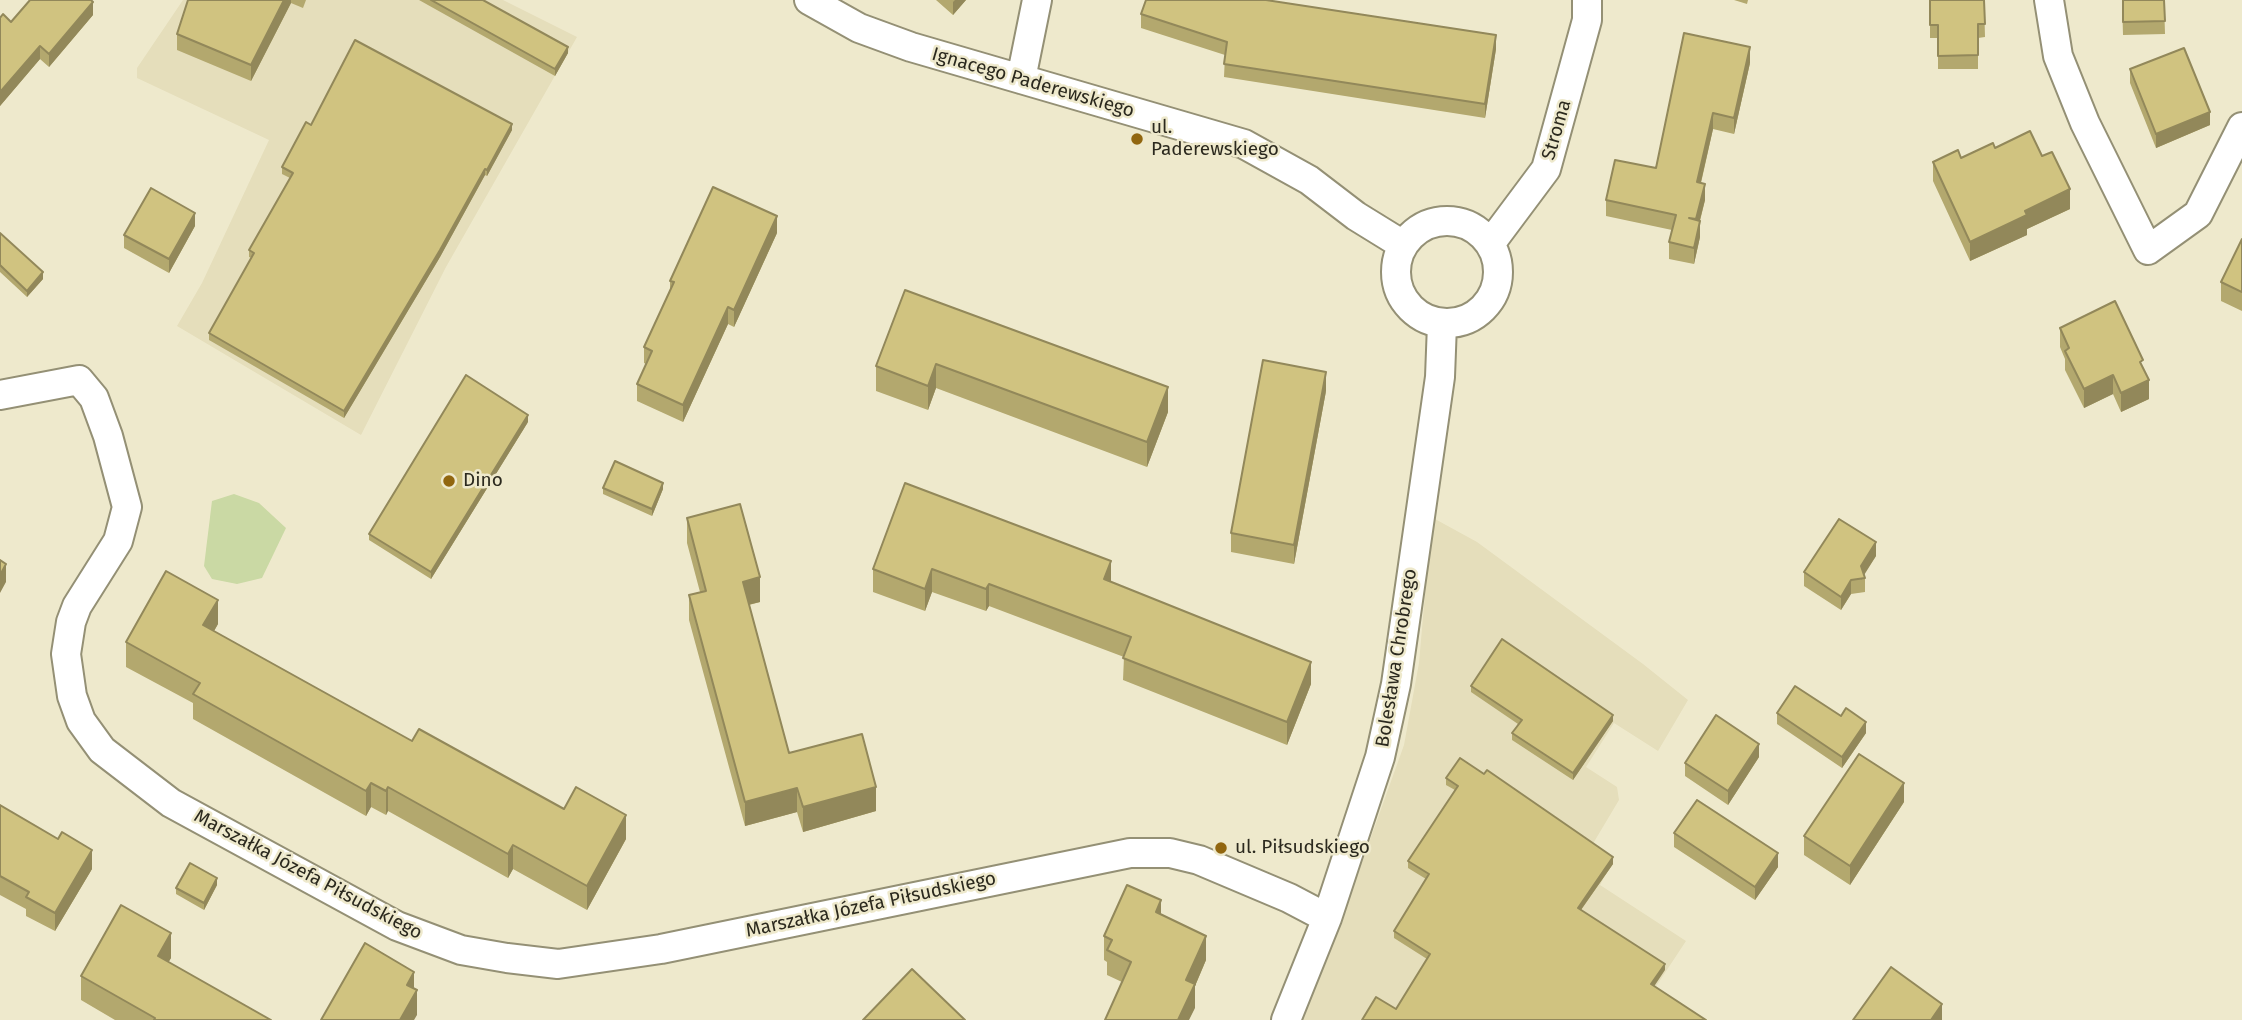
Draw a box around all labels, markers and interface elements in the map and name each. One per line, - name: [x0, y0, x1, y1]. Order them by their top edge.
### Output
- street label: Ignacego Paderewskiego: [929, 43, 1137, 123]
- street label: Stroma: [1538, 97, 1576, 163]
- place label: ul. Paderewskiego: [1151, 117, 1279, 161]
- marker: ul. Paderewskiego: [1129, 131, 1145, 147]
- place label: Dino: [463, 470, 503, 492]
- marker: Dino: [441, 473, 457, 489]
- street label: Bolesława Chrobrego: [1372, 567, 1422, 749]
- street label: Marszałka Józefa Piłsudskiego: [190, 805, 426, 945]
- place label: ul. Piłsudskiego: [1235, 837, 1370, 859]
- marker: ul. Piłsudskiego: [1213, 840, 1229, 856]
- street label: Marszałka Józefa Piłsudskiego: [744, 867, 998, 943]

